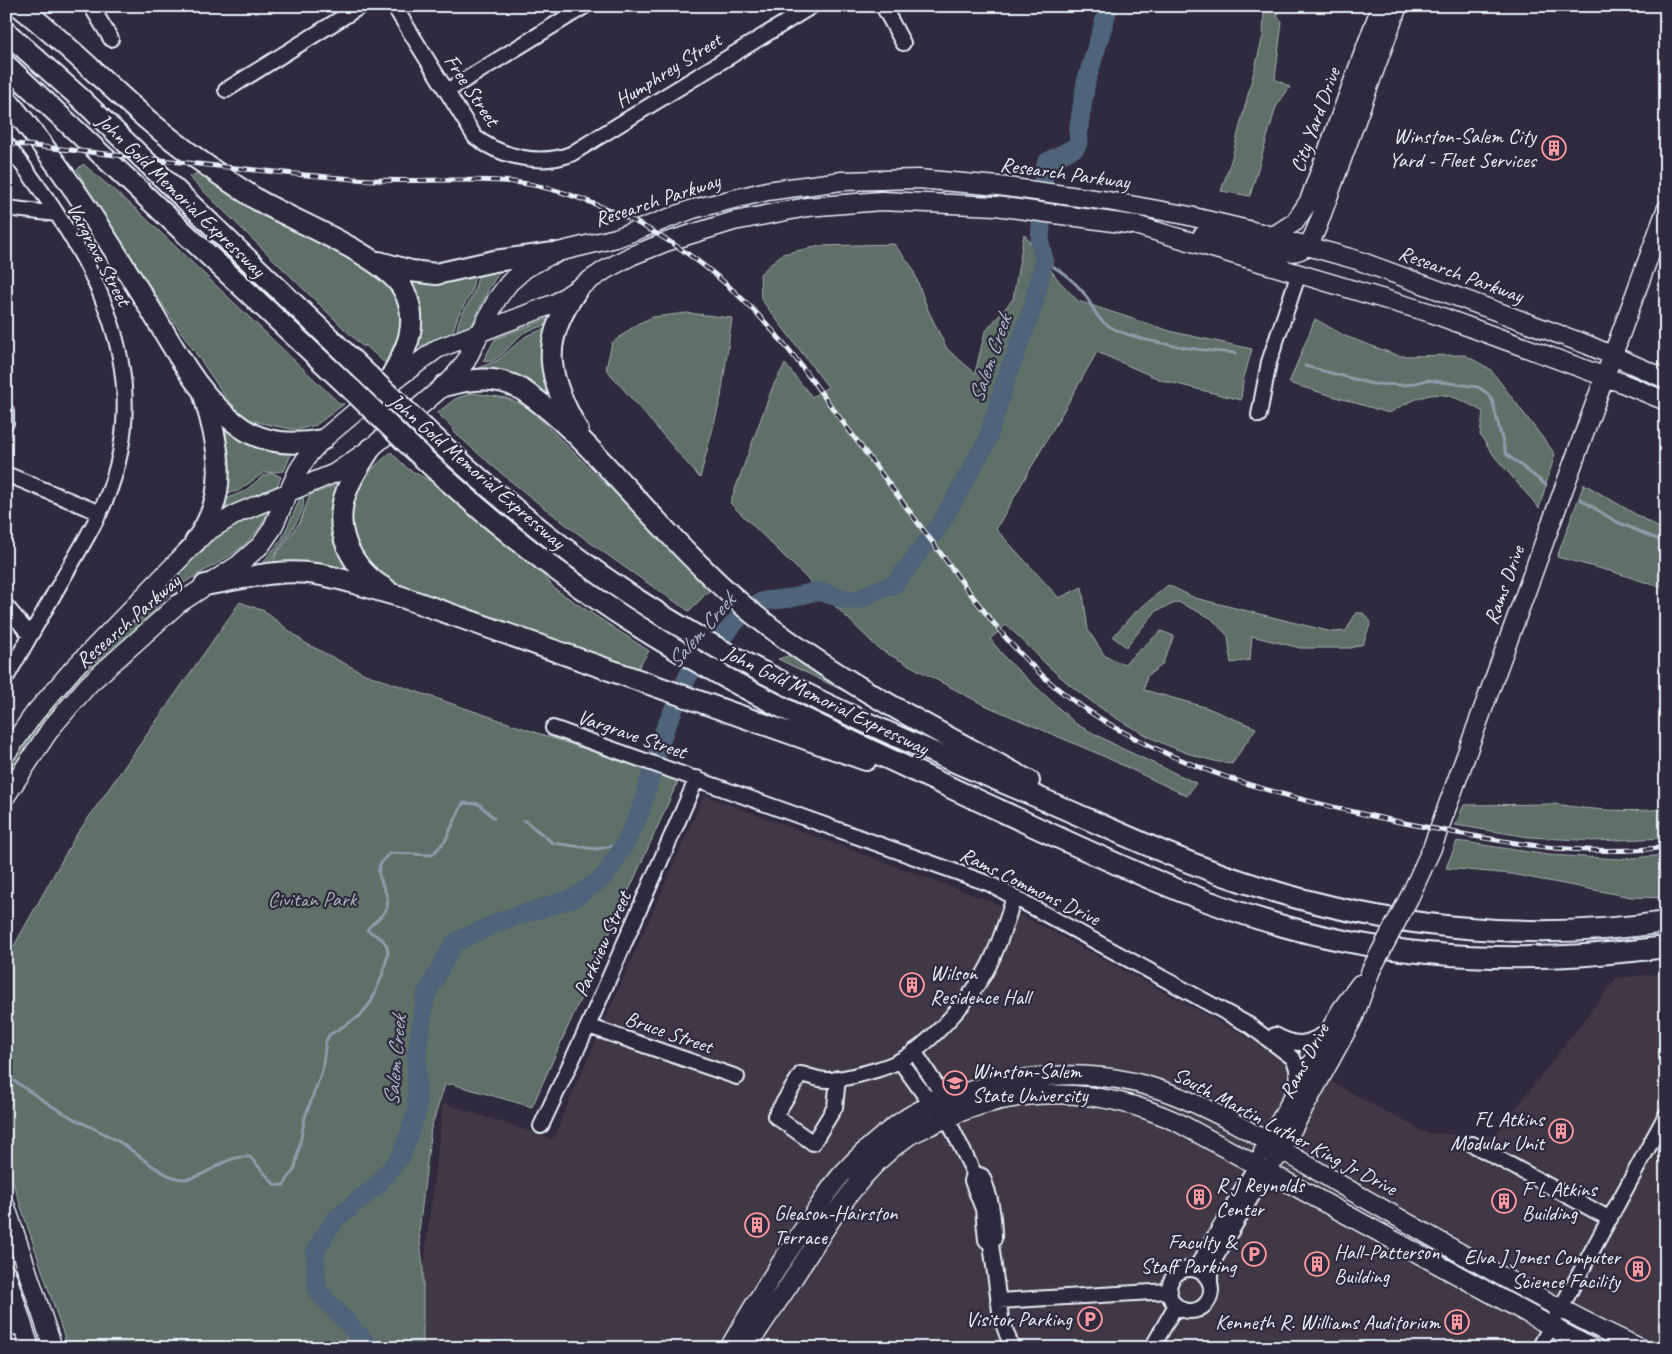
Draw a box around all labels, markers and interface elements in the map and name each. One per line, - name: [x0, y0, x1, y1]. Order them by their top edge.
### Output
- street label: Humphrey Street: [610, 26, 728, 113]
- street label: Free Street: [439, 49, 507, 133]
- street label: City Yard Drive: [1284, 62, 1347, 176]
- street label: John Gold Memorial Expressway: [90, 107, 272, 284]
- place label: Winston-Salem City Yard - Fleet Services: [1389, 123, 1538, 173]
- building icon: Winston-Salem City Yard - Fleet Services: [1541, 135, 1567, 161]
- street label: Research Parkway: [999, 151, 1133, 195]
- street label: Research Parkway: [591, 167, 725, 233]
- street label: Vargrave Street: [61, 198, 138, 312]
- street label: Research Parkway: [1395, 239, 1528, 309]
- water label: Salem Creek: [962, 308, 1019, 406]
- street label: John Gold Memorial Expressway: [383, 387, 572, 556]
- street label: Rams Drive: [1478, 541, 1531, 628]
- street label: Research Parkway: [70, 567, 187, 674]
- water label: Salem Creek: [661, 585, 744, 674]
- street label: John Gold Memorial Expressway: [718, 639, 934, 762]
- street label: Vargrave Street: [574, 703, 692, 765]
- street label: Rams Commons Drive: [956, 841, 1105, 932]
- park label: Civitan Park: [268, 886, 357, 912]
- street label: Parkview Street: [567, 886, 638, 1001]
- place label: Wilson Residence Hall: [930, 960, 1034, 1010]
- building icon: Wilson Residence Hall: [899, 972, 925, 998]
- street label: Bruce Street: [622, 1005, 718, 1060]
- water label: Salem Creek: [377, 1011, 413, 1107]
- street label: Rams Drive: [1273, 1018, 1335, 1103]
- place label: Winston-Salem State University: [972, 1058, 1089, 1108]
- street label: South Martin Luther King Jr Drive: [1169, 1061, 1402, 1202]
- school or university icon: Winston-Salem State University: [942, 1070, 968, 1096]
- place label: FL Atkins Modular Unit: [1450, 1106, 1546, 1156]
- building icon: FL Atkins Modular Unit: [1548, 1118, 1574, 1144]
- place label: R J Reynolds Center: [1216, 1172, 1306, 1222]
- place label: F L Atkins Building: [1522, 1176, 1598, 1226]
- building icon: R J Reynolds Center: [1186, 1184, 1212, 1210]
- building icon: F L Atkins Building: [1491, 1188, 1517, 1214]
- place label: Gleason-Hairston Terrace: [774, 1200, 898, 1250]
- building icon: Gleason-Hairston Terrace: [744, 1212, 770, 1238]
- place label: Faculty & Staff Parking: [1141, 1229, 1238, 1279]
- place label: Hall-Patterson Building: [1334, 1239, 1440, 1289]
- parking icon: Faculty & Staff Parking: [1241, 1241, 1267, 1267]
- place label: Elva J Jones Computer Science Facility: [1464, 1244, 1622, 1294]
- building icon: Hall-Patterson Building: [1304, 1251, 1330, 1277]
- building icon: Elva J Jones Computer Science Facility: [1625, 1256, 1651, 1282]
- place label: Visitor Parking: [966, 1306, 1074, 1332]
- parking icon: Visitor Parking: [1077, 1306, 1103, 1332]
- place label: Kenneth R. Williams Auditorium: [1215, 1309, 1441, 1335]
- building icon: Kenneth R. Williams Auditorium: [1444, 1309, 1470, 1335]

